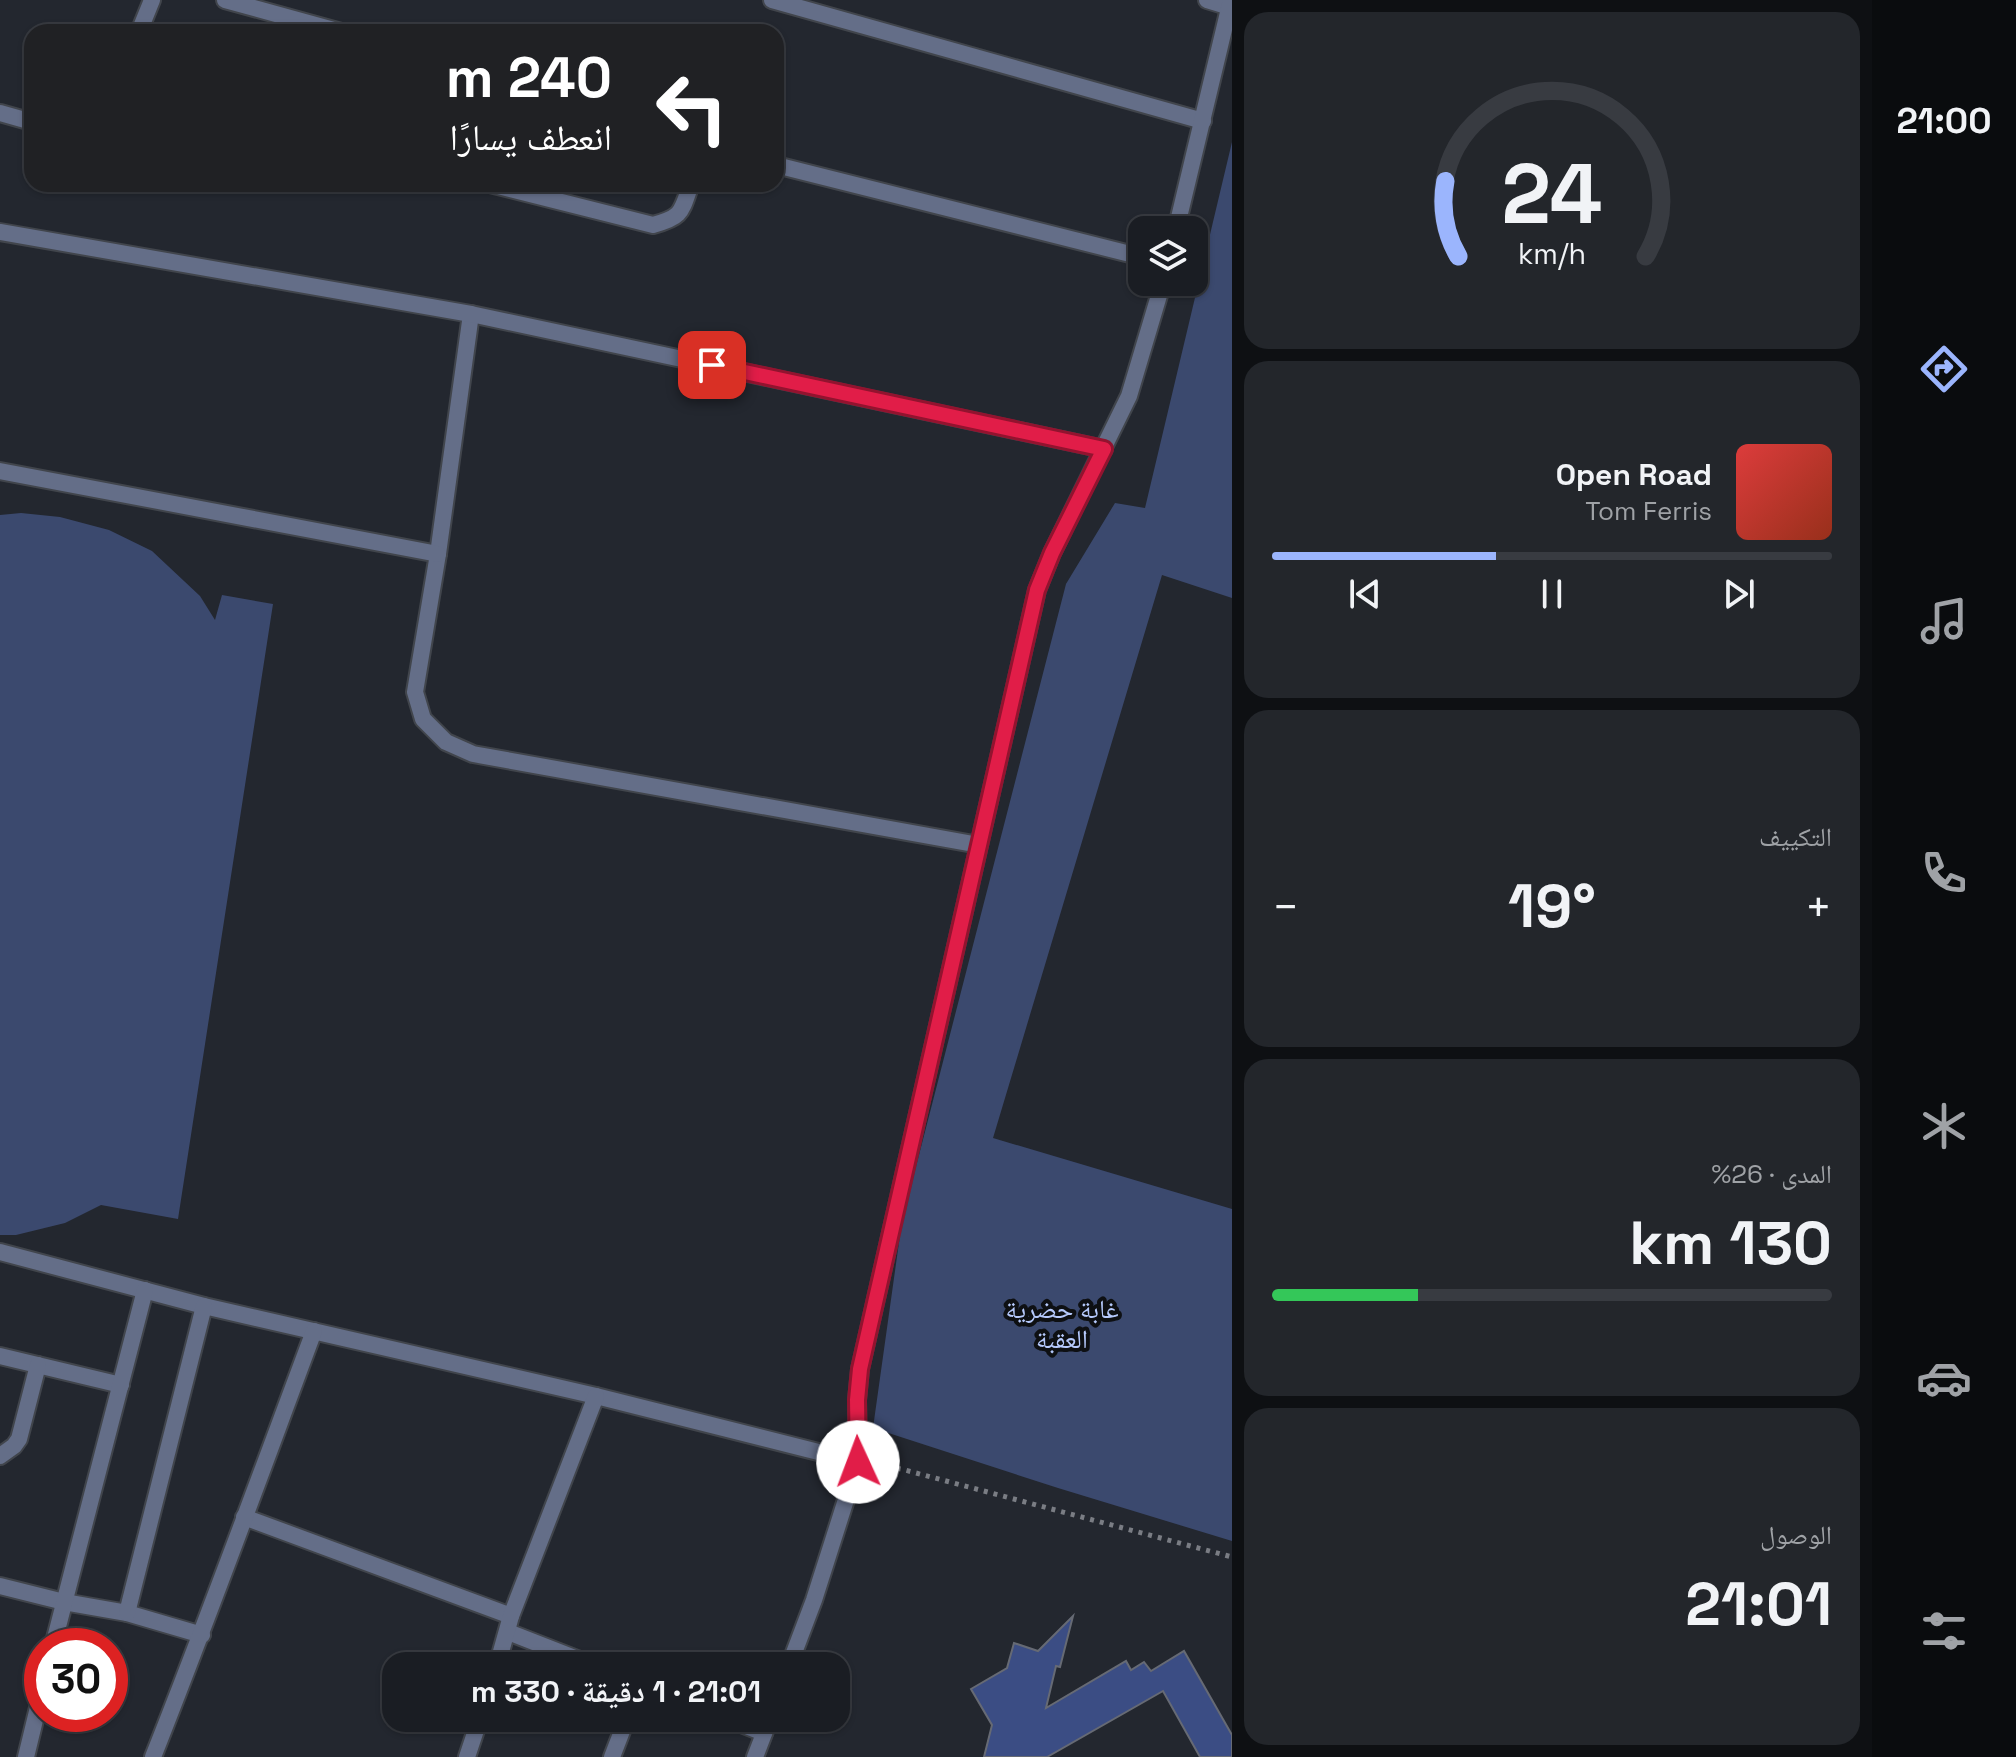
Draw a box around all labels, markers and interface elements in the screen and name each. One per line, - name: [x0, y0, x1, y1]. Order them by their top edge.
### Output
- text: 240 m: [446, 42, 612, 113]
- icon: left: [640, 56, 744, 160]
- text: 21:00: [1896, 98, 1992, 144]
- text: انعطف يسارًا: [450, 115, 612, 161]
- text: 24: [1502, 140, 1602, 246]
- map controls: [1128, 216, 1208, 296]
- button: layers: [1128, 216, 1208, 296]
- text: km/h: [1518, 236, 1586, 272]
- pin: [678, 331, 746, 399]
- icon: directions: [1916, 341, 1972, 397]
- icon: arrive: [690, 343, 734, 387]
- text: Open Road: [1556, 455, 1712, 494]
- text: Tom Ferris: [1585, 494, 1712, 528]
- icon: previous: [1343, 572, 1387, 616]
- icon: pause: [1530, 572, 1574, 616]
- icon: next: [1717, 572, 1761, 616]
- icon: music: [1916, 593, 1972, 649]
- text: التكييف: [1759, 820, 1832, 854]
- icon: phone: [1916, 845, 1972, 901]
- text: 19°: [1508, 868, 1596, 945]
- text: −: [1272, 879, 1299, 935]
- text: +: [1805, 879, 1832, 935]
- icon: climate: [1916, 1098, 1972, 1154]
- text: المدى · 26%: [1711, 1157, 1832, 1191]
- text: 130 km: [1629, 1205, 1832, 1282]
- park label: غابة حضرية العقبة: [1005, 1292, 1119, 1356]
- icon: car: [1916, 1350, 1972, 1406]
- position arrow: [816, 1420, 900, 1504]
- text: الوصول: [1760, 1518, 1832, 1552]
- text: 21:01: [1685, 1566, 1832, 1643]
- icon: filters: [1916, 1603, 1972, 1659]
- speed limit sign: 30: [24, 1628, 128, 1732]
- text: 21:01 · 1 دقيقة · 330 m: [471, 1672, 761, 1711]

